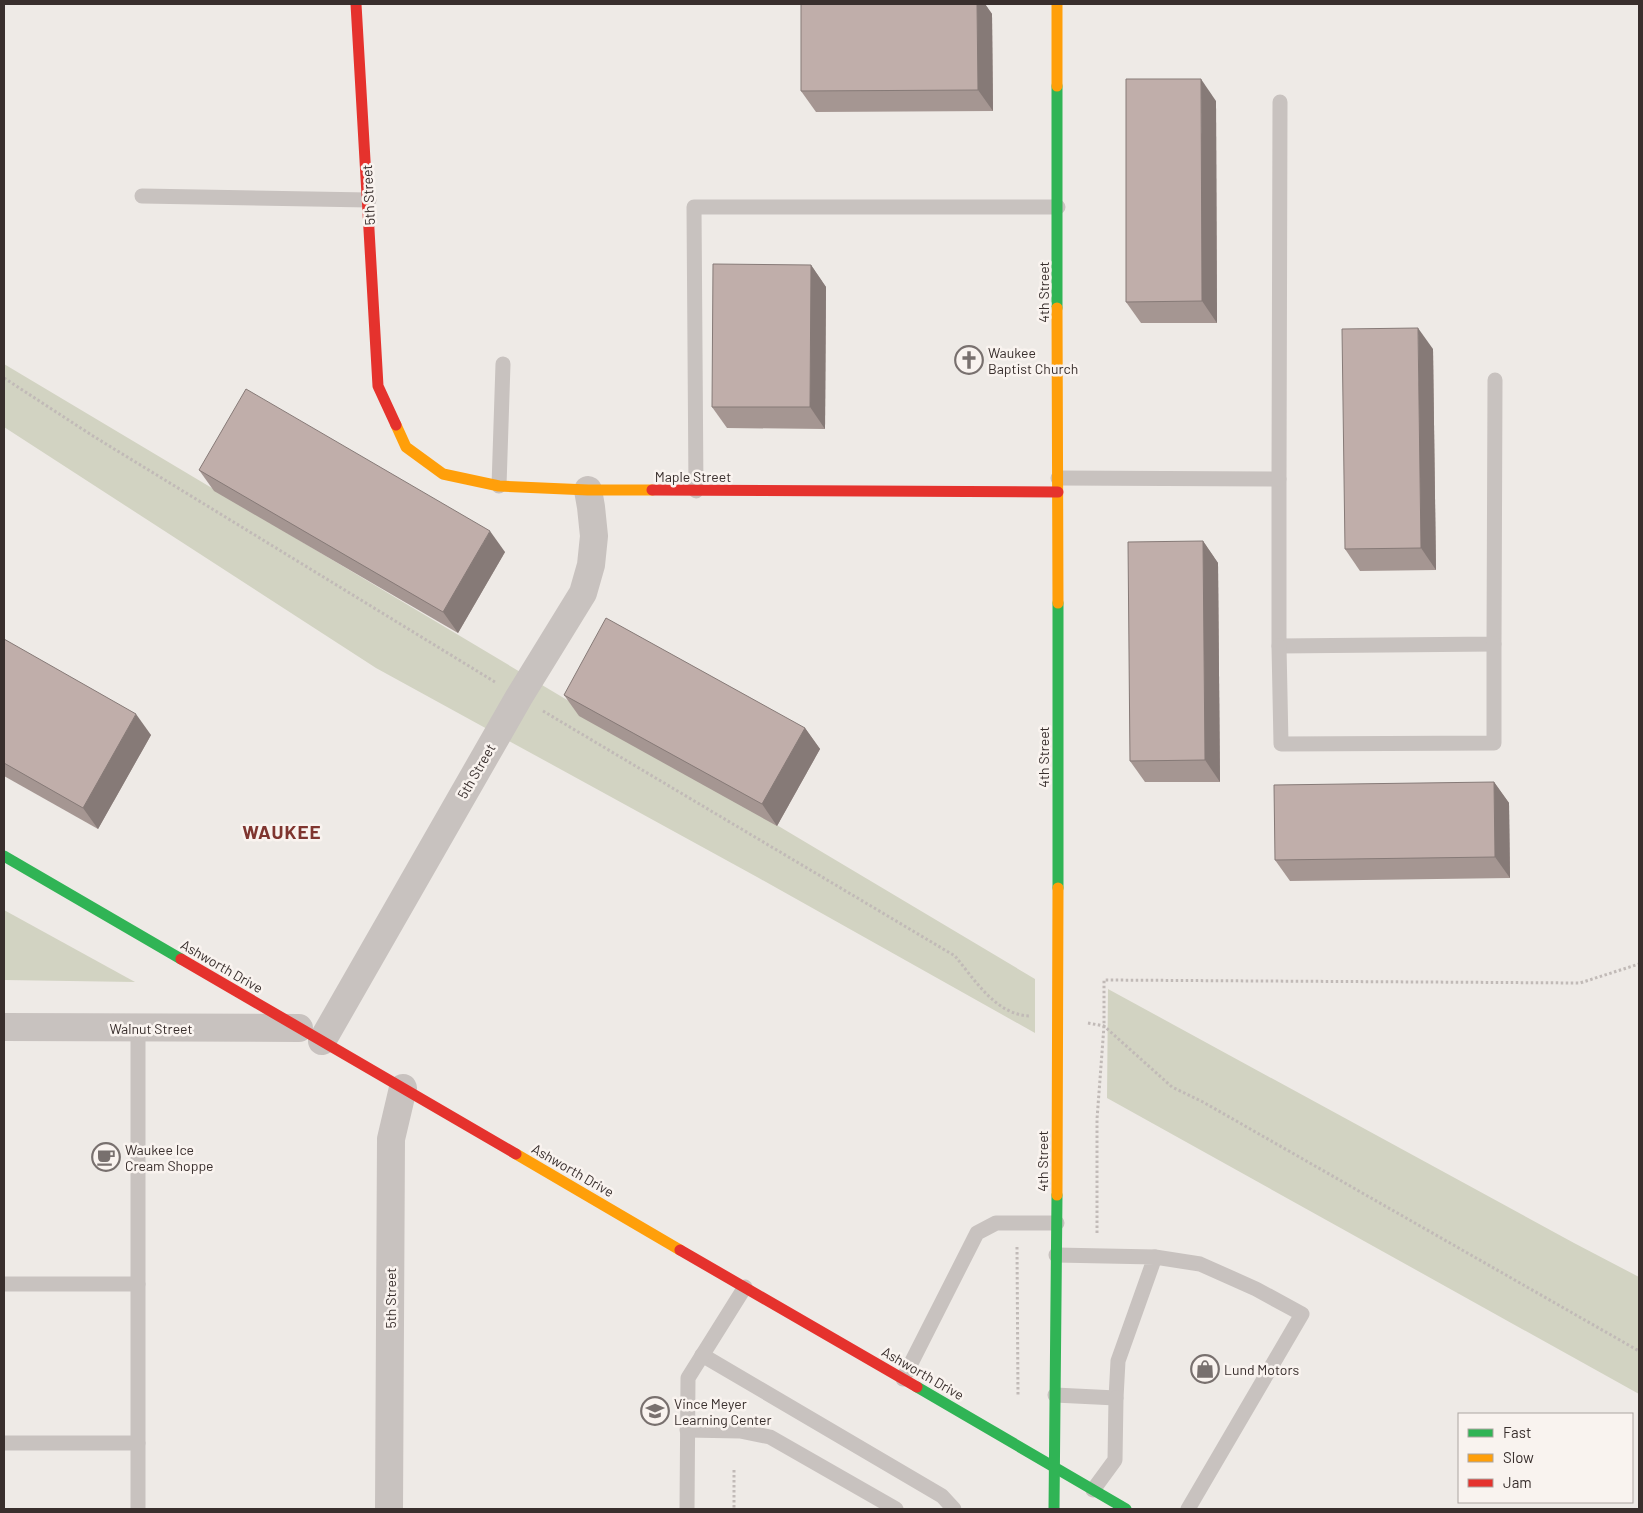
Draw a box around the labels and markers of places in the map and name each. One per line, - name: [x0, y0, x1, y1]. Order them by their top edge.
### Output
- place label: Waukee Baptist Church: [988, 344, 1078, 377]
- church icon: Waukee Baptist Church: [954, 345, 984, 375]
- place label: Waukee Ice Cream Shoppe: [125, 1141, 214, 1174]
- cafe icon: Waukee Ice Cream Shoppe: [91, 1142, 121, 1172]
- shop icon: Lund Motors: [1190, 1354, 1220, 1384]
- place label: Lund Motors: [1224, 1361, 1299, 1378]
- place label: Vince Meyer Learning Center: [674, 1395, 771, 1428]
- school or university icon: Vince Meyer Learning Center: [640, 1396, 670, 1426]

